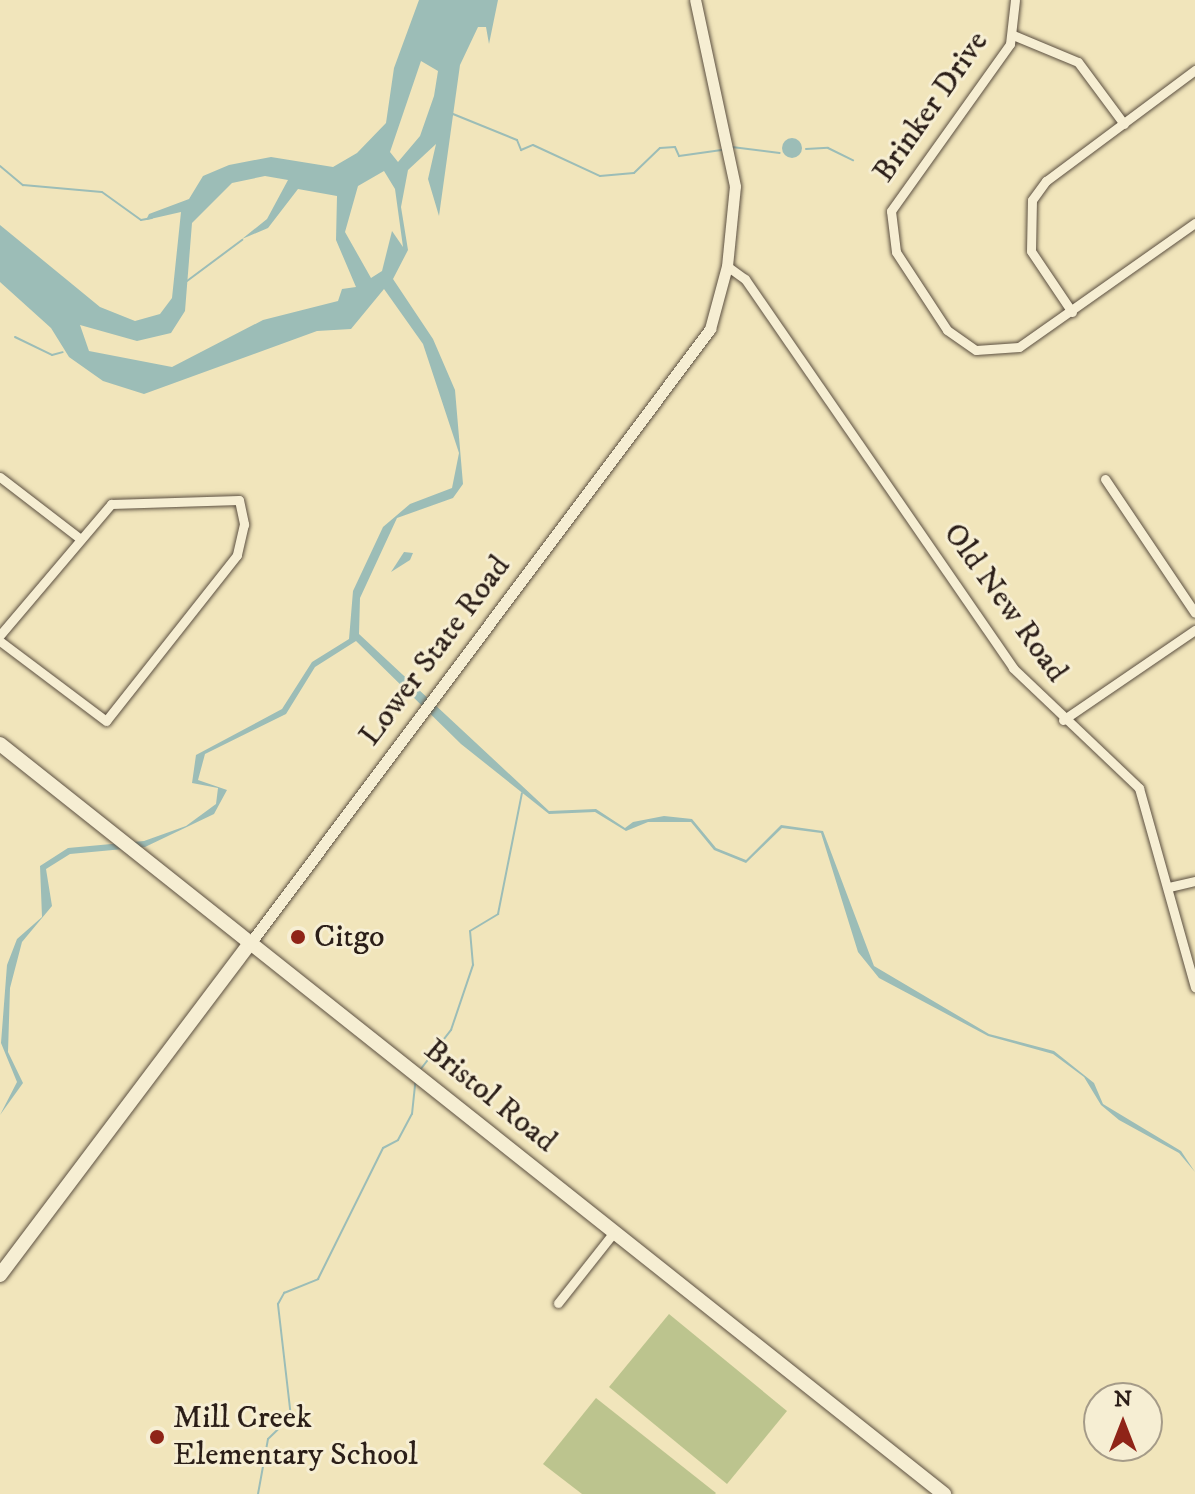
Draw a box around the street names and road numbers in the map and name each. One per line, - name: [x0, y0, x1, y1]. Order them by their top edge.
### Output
- street label: Brinker Drive: [865, 24, 997, 190]
- street label: Old New Road: [934, 516, 1076, 690]
- street label: Lower State Road: [351, 548, 519, 754]
- street label: Bristol Road: [416, 1031, 564, 1161]

